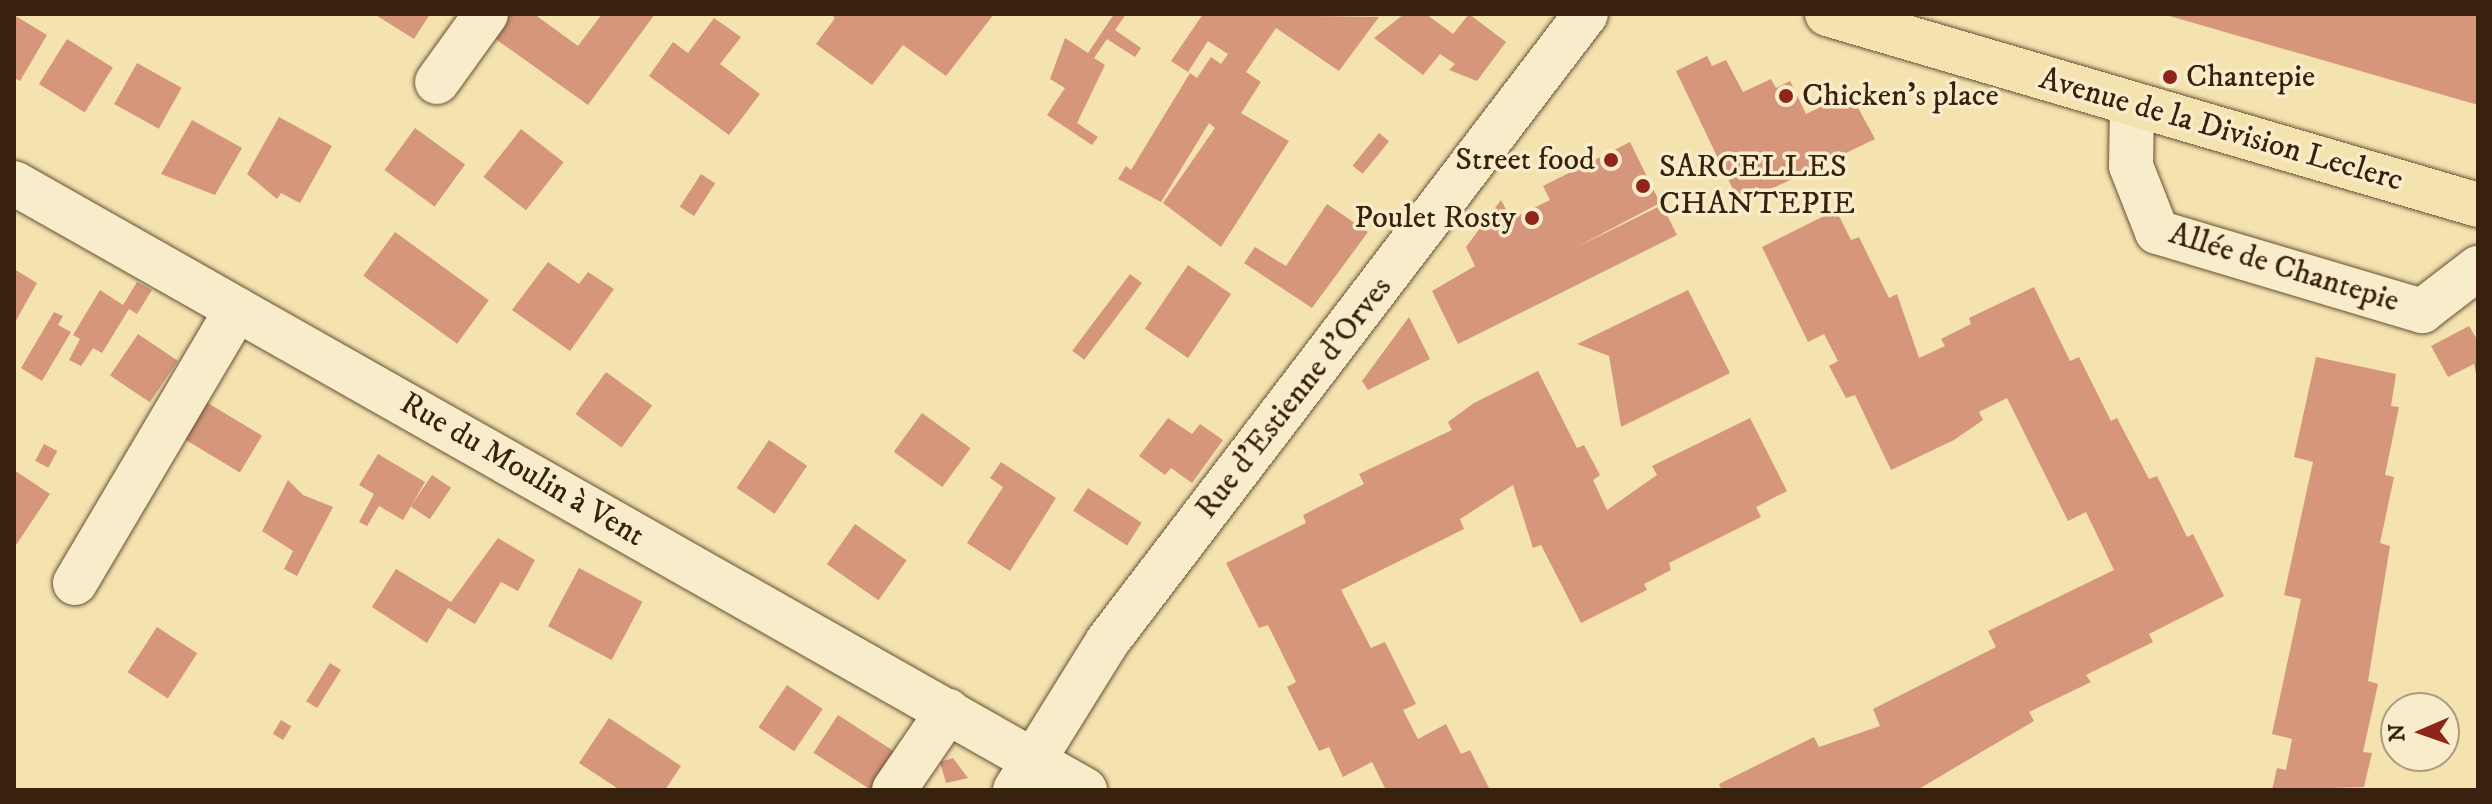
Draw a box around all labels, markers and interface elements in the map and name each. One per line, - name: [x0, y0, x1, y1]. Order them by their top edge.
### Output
- place label: Chantepie: [2186, 58, 2315, 96]
- street label: Avenue de la Division Leclerc: [2035, 60, 2407, 200]
- marker: Chantepie: [2161, 68, 2179, 86]
- place label: Chicken's place: [1802, 77, 1999, 115]
- marker: Chicken's place: [1777, 87, 1795, 105]
- place label: Street food: [1455, 141, 1595, 179]
- place label: SARCELLES CHANTEPIE: [1659, 149, 1855, 224]
- marker: Street food: [1602, 151, 1620, 169]
- marker: SARCELLES CHANTEPIE: [1634, 177, 1652, 195]
- place label: Poulet Rosty: [1354, 199, 1516, 237]
- marker: Poulet Rosty: [1523, 209, 1541, 227]
- street label: Allée de Chantepie: [2164, 215, 2404, 321]
- street label: Rue d'Estienne d'Orves: [1188, 269, 1400, 527]
- street label: Rue du Moulin à Vent: [393, 385, 651, 555]
- north arrow: [2380, 692, 2460, 772]
- text: N: [2384, 723, 2411, 742]

